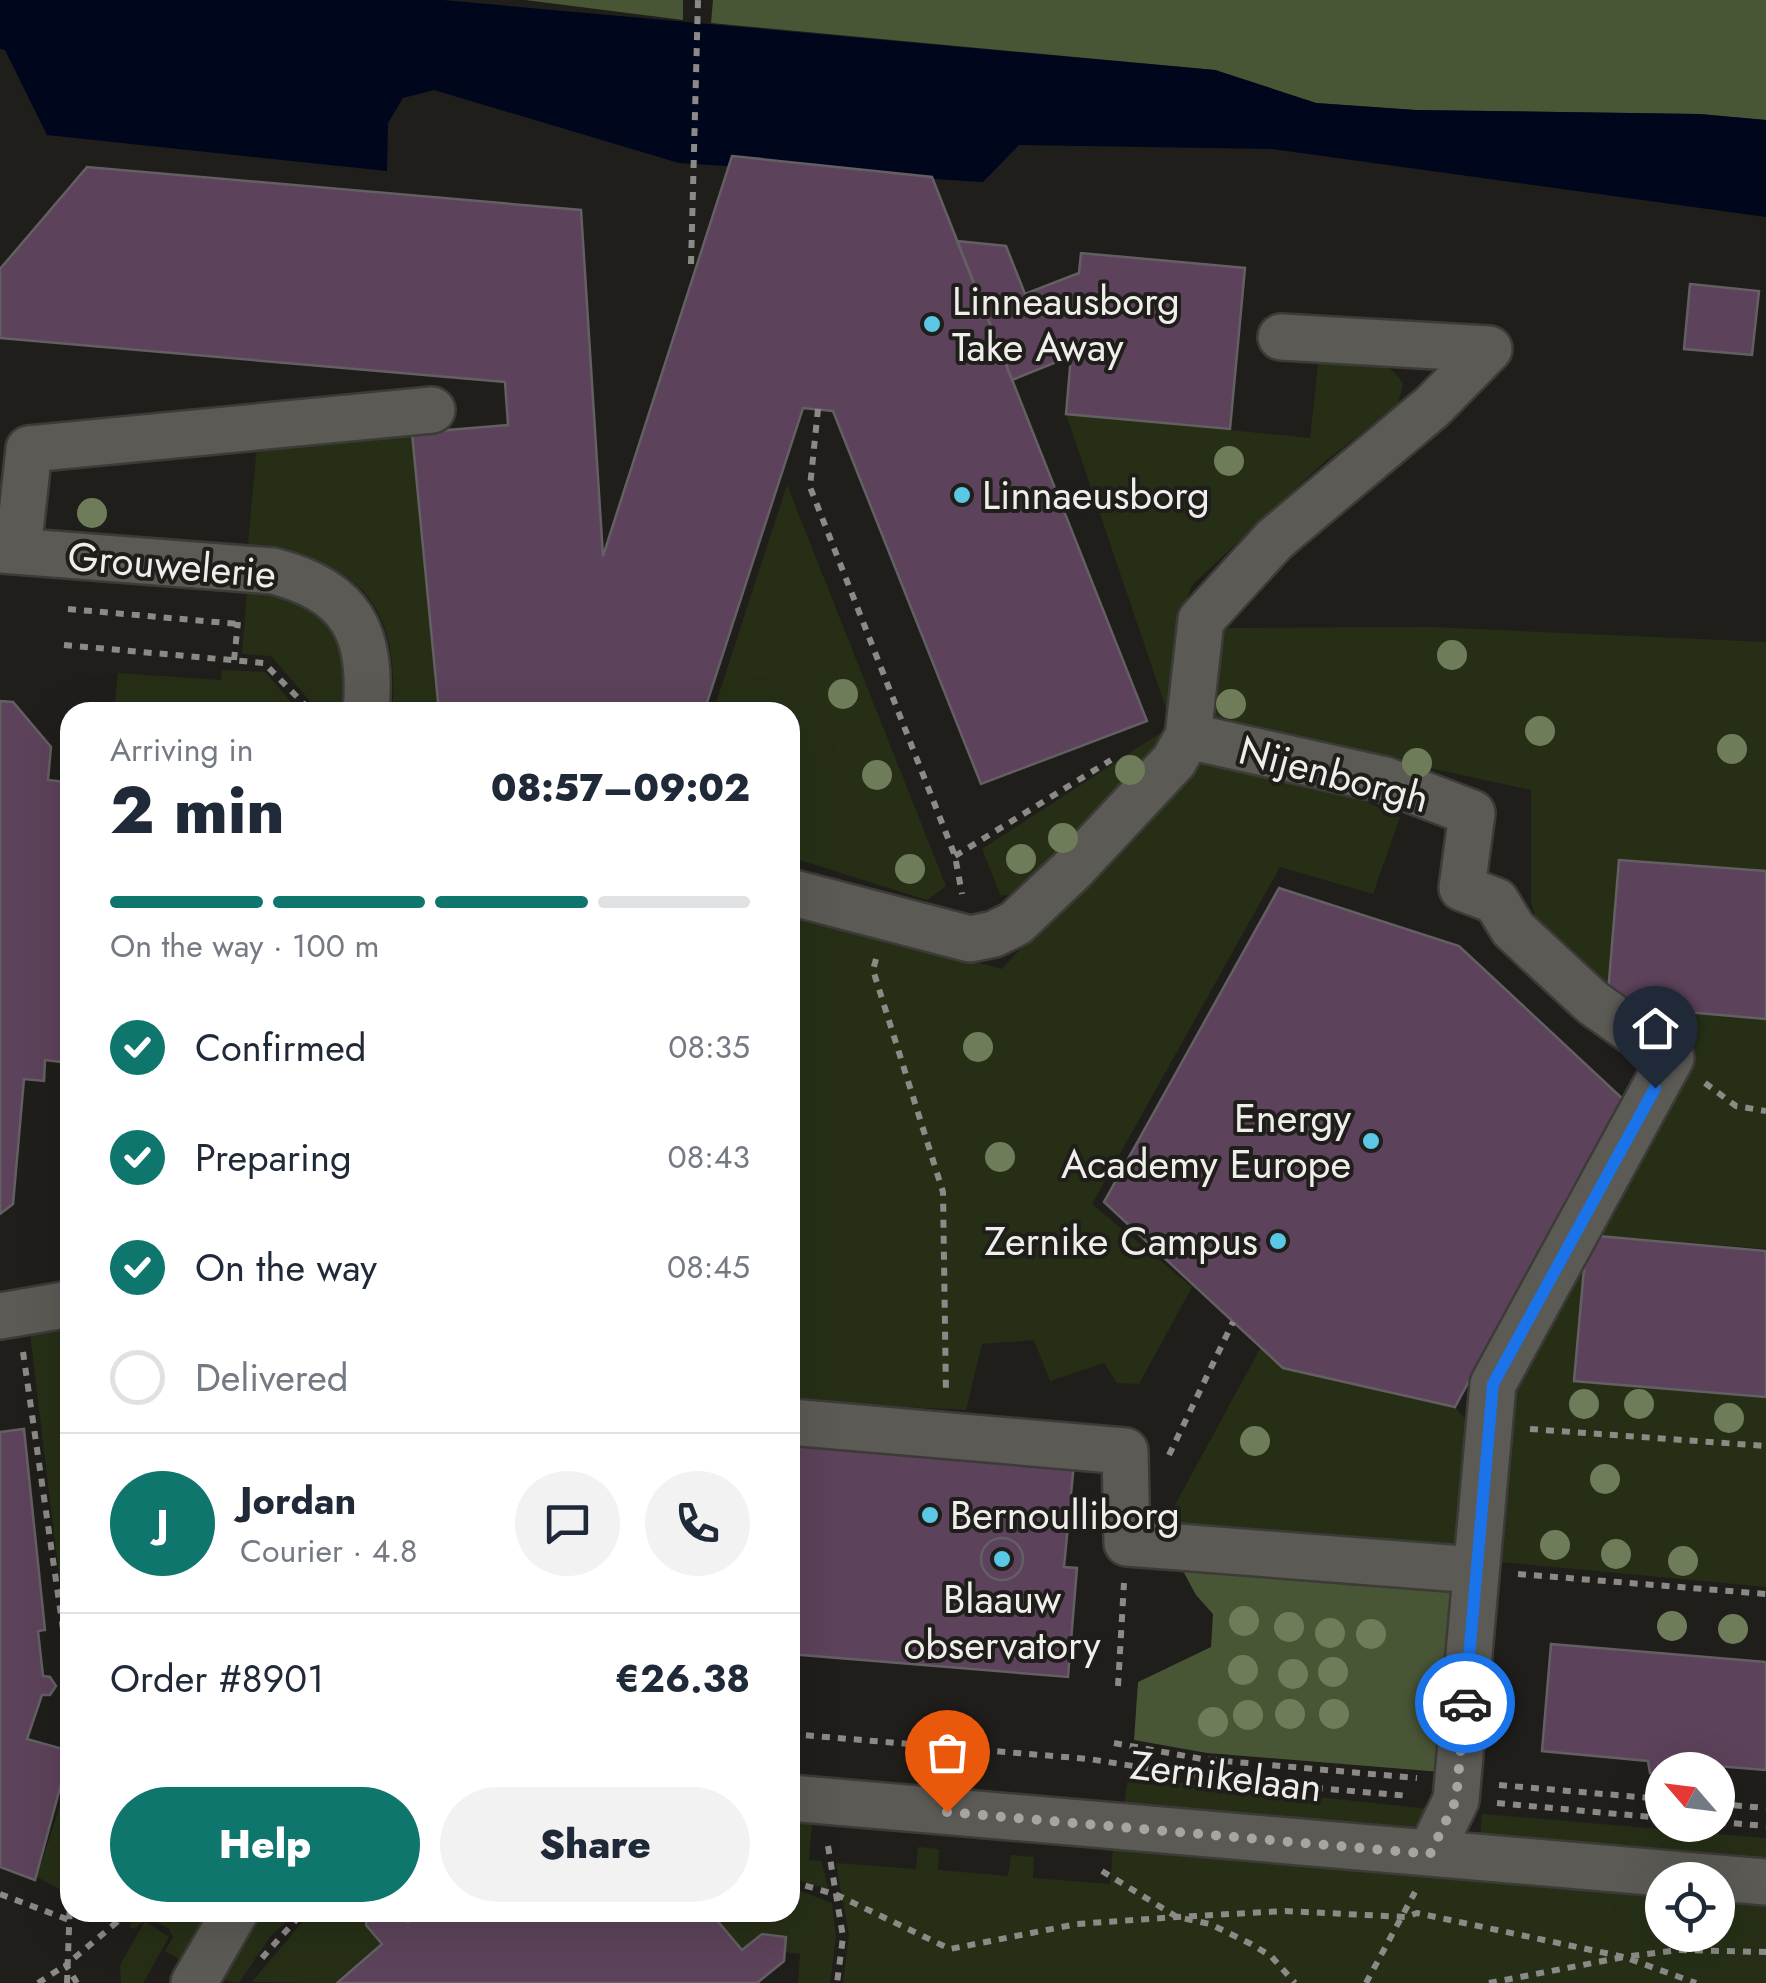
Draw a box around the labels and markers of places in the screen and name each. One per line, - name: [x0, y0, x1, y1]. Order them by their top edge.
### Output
- place label: Linneausborg Take Away: [952, 272, 1180, 376]
- marker: Linneausborg Take Away: [921, 313, 943, 335]
- place label: Linnaeusborg: [982, 466, 1210, 524]
- marker: Linnaeusborg: [951, 484, 973, 506]
- pin: [1613, 986, 1698, 1089]
- place label: Energy Academy Europe: [1061, 1089, 1351, 1193]
- marker: Energy Academy Europe: [1360, 1130, 1382, 1152]
- place label: Zernike Campus: [984, 1212, 1258, 1270]
- marker: Zernike Campus: [1267, 1230, 1289, 1252]
- place label: Bernoulliborg: [950, 1486, 1180, 1544]
- marker: Bernoulliborg: [919, 1504, 941, 1526]
- marker: Blaauw observatory: [991, 1548, 1013, 1570]
- place label: Blaauw observatory: [903, 1570, 1101, 1674]
- pin: [905, 1710, 990, 1813]

